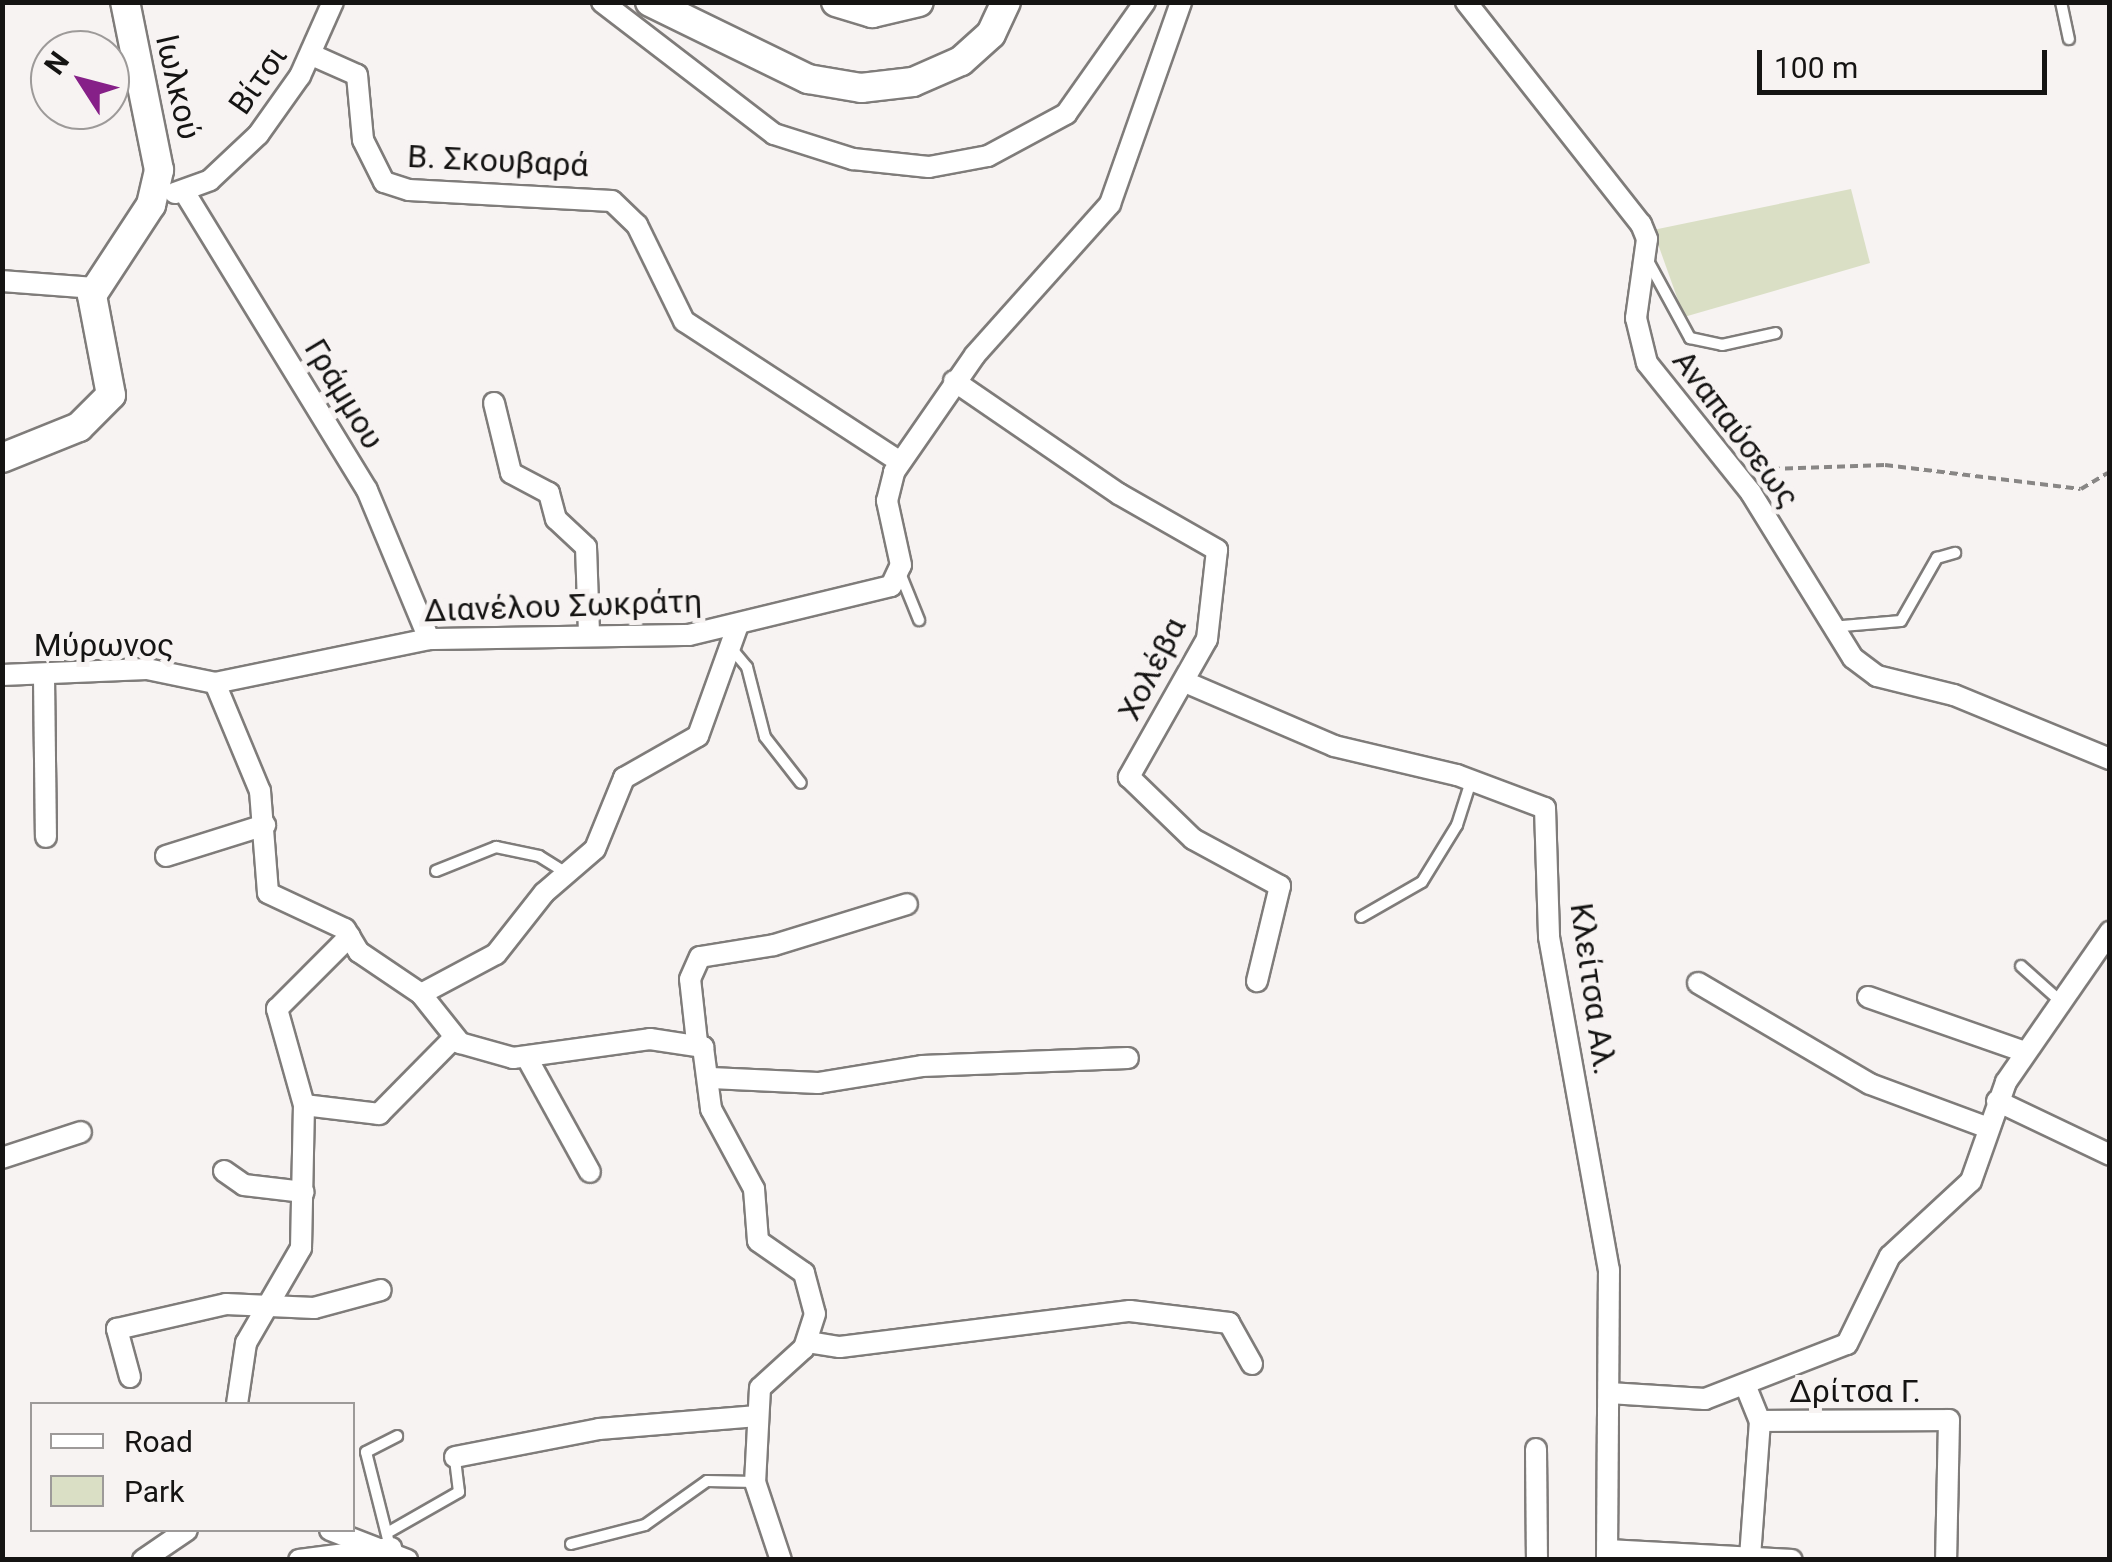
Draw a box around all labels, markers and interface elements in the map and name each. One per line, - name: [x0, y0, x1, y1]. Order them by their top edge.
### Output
- north arrow: [30, 30, 130, 130]
- scale bar: [1762, 30, 2052, 92]
- street label: Ιωλκού: [147, 31, 209, 143]
- street label: Βίτσι: [221, 38, 295, 122]
- text: N: [38, 46, 76, 81]
- text: 100 m: [1774, 50, 1858, 85]
- street label: Β. Σκουβαρά: [406, 137, 590, 185]
- street label: Γράμμου: [296, 332, 392, 456]
- street label: Αναπαύσεως: [1664, 343, 1808, 515]
- street label: Διανέλου Σωκράτη: [423, 582, 703, 630]
- street label: Χολέβα: [1110, 611, 1194, 727]
- street label: Μύρωνος: [34, 626, 174, 664]
- street label: Κλείτσα Αλ.: [1562, 901, 1624, 1077]
- street label: Δρίτσα Γ.: [1789, 1372, 1921, 1410]
- legend: [30, 1402, 355, 1532]
- text: Road: [124, 1424, 193, 1459]
- text: Park: [124, 1474, 184, 1509]

